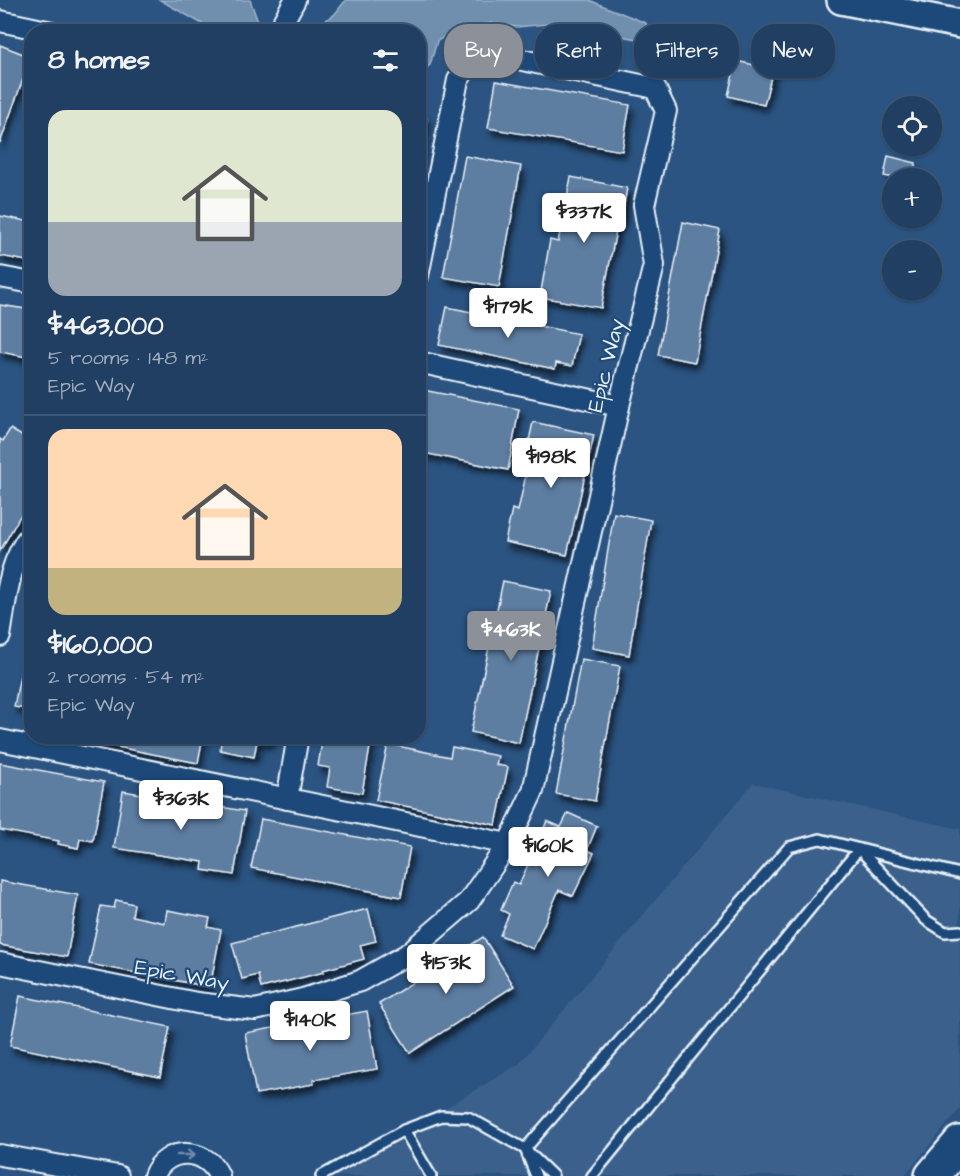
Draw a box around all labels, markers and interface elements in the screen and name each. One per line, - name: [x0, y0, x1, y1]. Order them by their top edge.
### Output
- chip: Buy: [444, 24, 523, 78]
- chip: Rent: [535, 24, 622, 78]
- chip: Filters: [634, 24, 739, 78]
- chip: New: [751, 24, 835, 78]
- text: 8 homes: [48, 42, 150, 78]
- icon: filters: [369, 44, 402, 77]
- map controls: [882, 96, 942, 300]
- button: locate: [882, 96, 942, 156]
- icon: home: [171, 149, 279, 257]
- button: +: [882, 168, 942, 228]
- pin: $337K: [542, 193, 626, 244]
- text: $337K: [556, 198, 612, 226]
- button: −: [882, 240, 942, 300]
- pin: $179K: [466, 288, 550, 339]
- text: $179K: [483, 293, 533, 321]
- text: $463,000: [48, 308, 164, 344]
- street label: Epic Way: [580, 315, 634, 416]
- text: 5 rooms · 148 m²: [48, 344, 208, 372]
- text: Epic Way: [48, 372, 135, 400]
- pin: $198K: [509, 438, 593, 489]
- text: $198K: [526, 443, 576, 471]
- icon: home: [171, 468, 279, 576]
- pin: $463K: [469, 611, 553, 662]
- text: $463K: [481, 616, 541, 644]
- text: $160,000: [48, 627, 152, 663]
- text: 2 rooms · 54 m²: [48, 663, 204, 691]
- text: Epic Way: [48, 691, 135, 719]
- pin: $363K: [139, 780, 223, 831]
- text: $363K: [153, 785, 209, 813]
- pin: $160K: [506, 827, 590, 878]
- text: $160K: [523, 832, 573, 860]
- pin: $153K: [404, 944, 488, 995]
- text: $153K: [421, 949, 471, 977]
- street label: Epic Way: [132, 952, 231, 1000]
- pin: $140K: [268, 1001, 352, 1052]
- text: $140K: [284, 1006, 336, 1034]
- one-way arrow: [176, 1149, 196, 1161]

